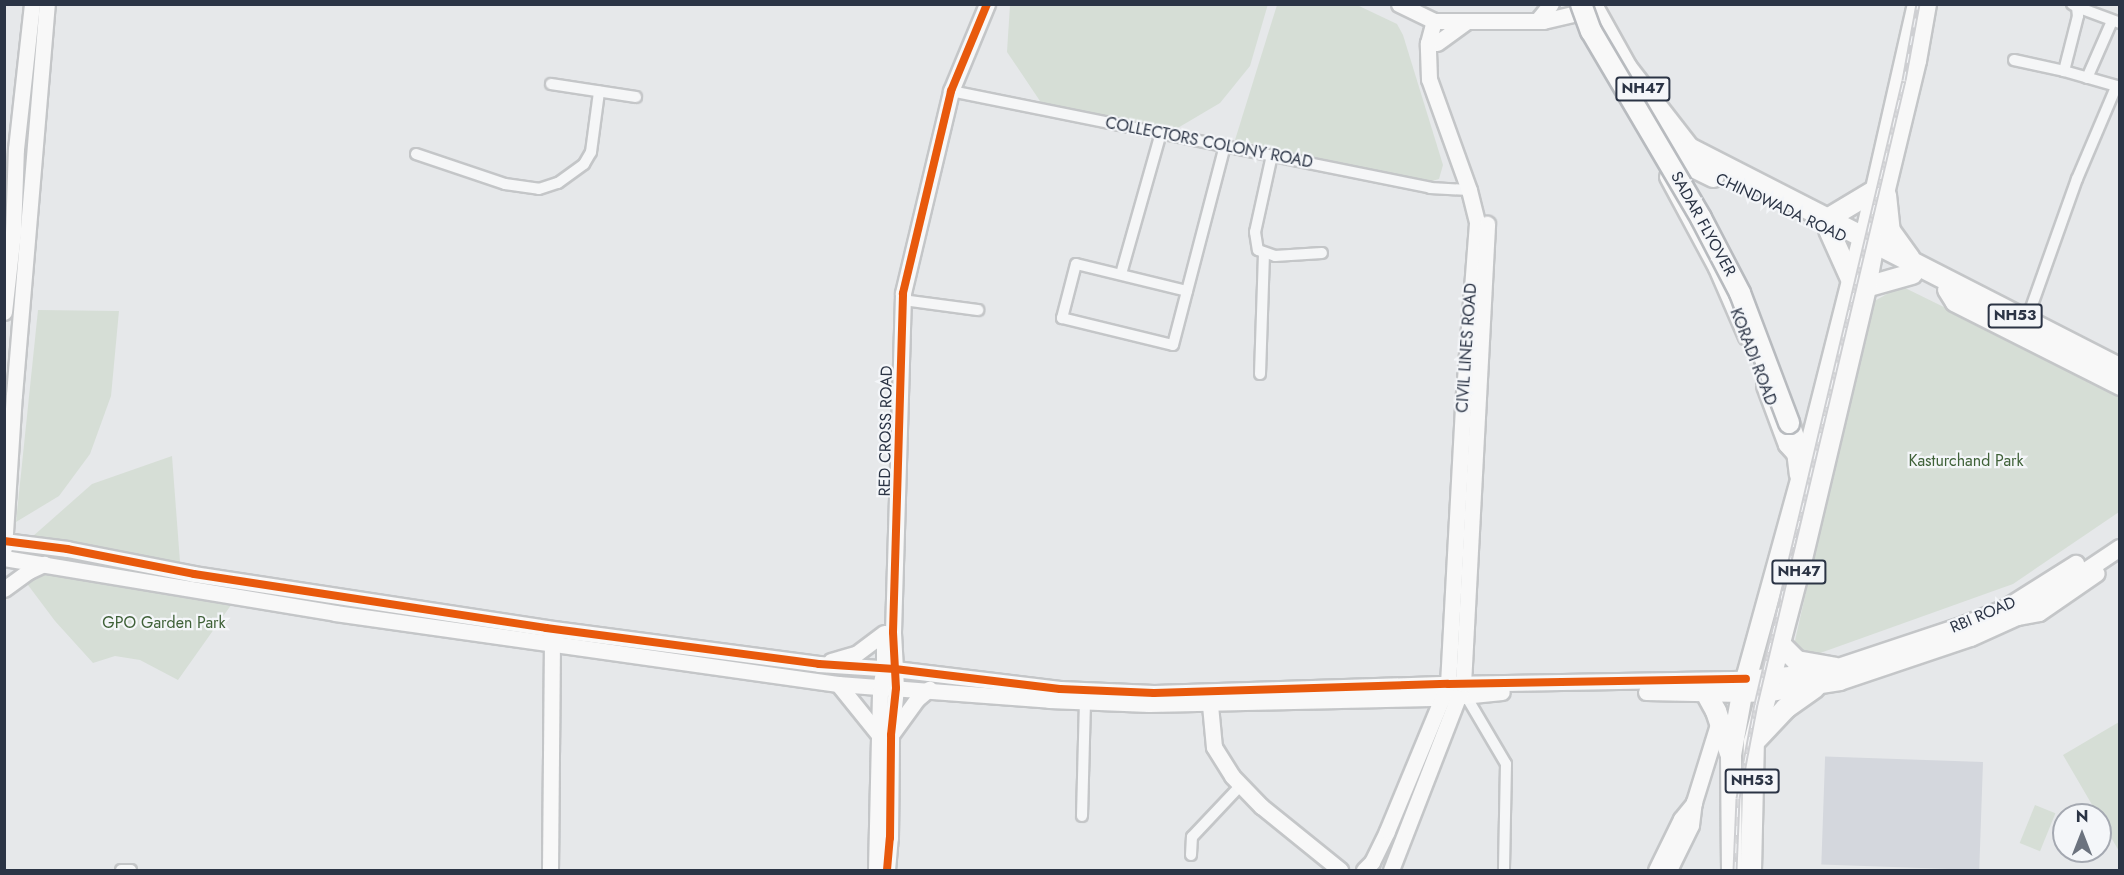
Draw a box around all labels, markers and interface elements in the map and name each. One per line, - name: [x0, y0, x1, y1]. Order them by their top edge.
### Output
- road number: NH47: [1614, 77, 1672, 101]
- street label: COLLECTORS COLONY ROAD: [1104, 113, 1314, 173]
- street label: SADAR FLYOVER: [1666, 168, 1740, 280]
- street label: CHINDWADA ROAD: [1712, 169, 1850, 247]
- street label: CIVIL LINES ROAD: [1453, 283, 1481, 413]
- road number: NH53: [1986, 304, 2044, 328]
- street label: KORADI ROAD: [1726, 306, 1780, 408]
- street label: RED CROSS ROAD: [875, 365, 897, 497]
- park label: Kasturchand Park: [1908, 451, 2024, 471]
- road number: NH47: [1770, 560, 1828, 584]
- street label: RBI ROAD: [1947, 593, 2019, 637]
- park label: GPO Garden Park: [102, 613, 226, 633]
- road number: NH53: [1724, 769, 1780, 793]
- north arrow: [2052, 803, 2112, 863]
- text: N: [2076, 805, 2088, 828]

